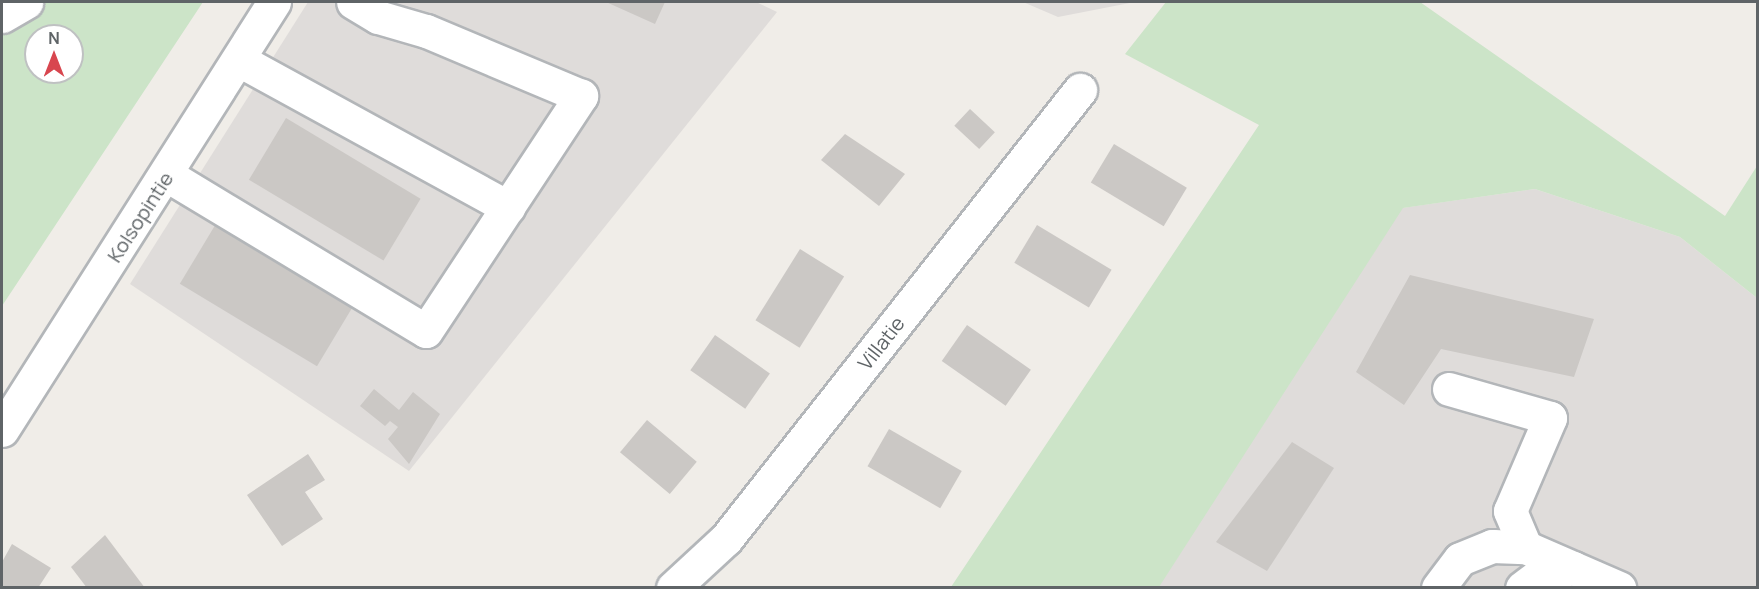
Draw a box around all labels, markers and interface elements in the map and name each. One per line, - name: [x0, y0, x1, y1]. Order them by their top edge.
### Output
- north arrow: [24, 24, 84, 84]
- text: N: [48, 27, 60, 49]
- street label: Kolsopintie: [102, 167, 178, 267]
- street label: Villatie: [853, 312, 909, 374]

